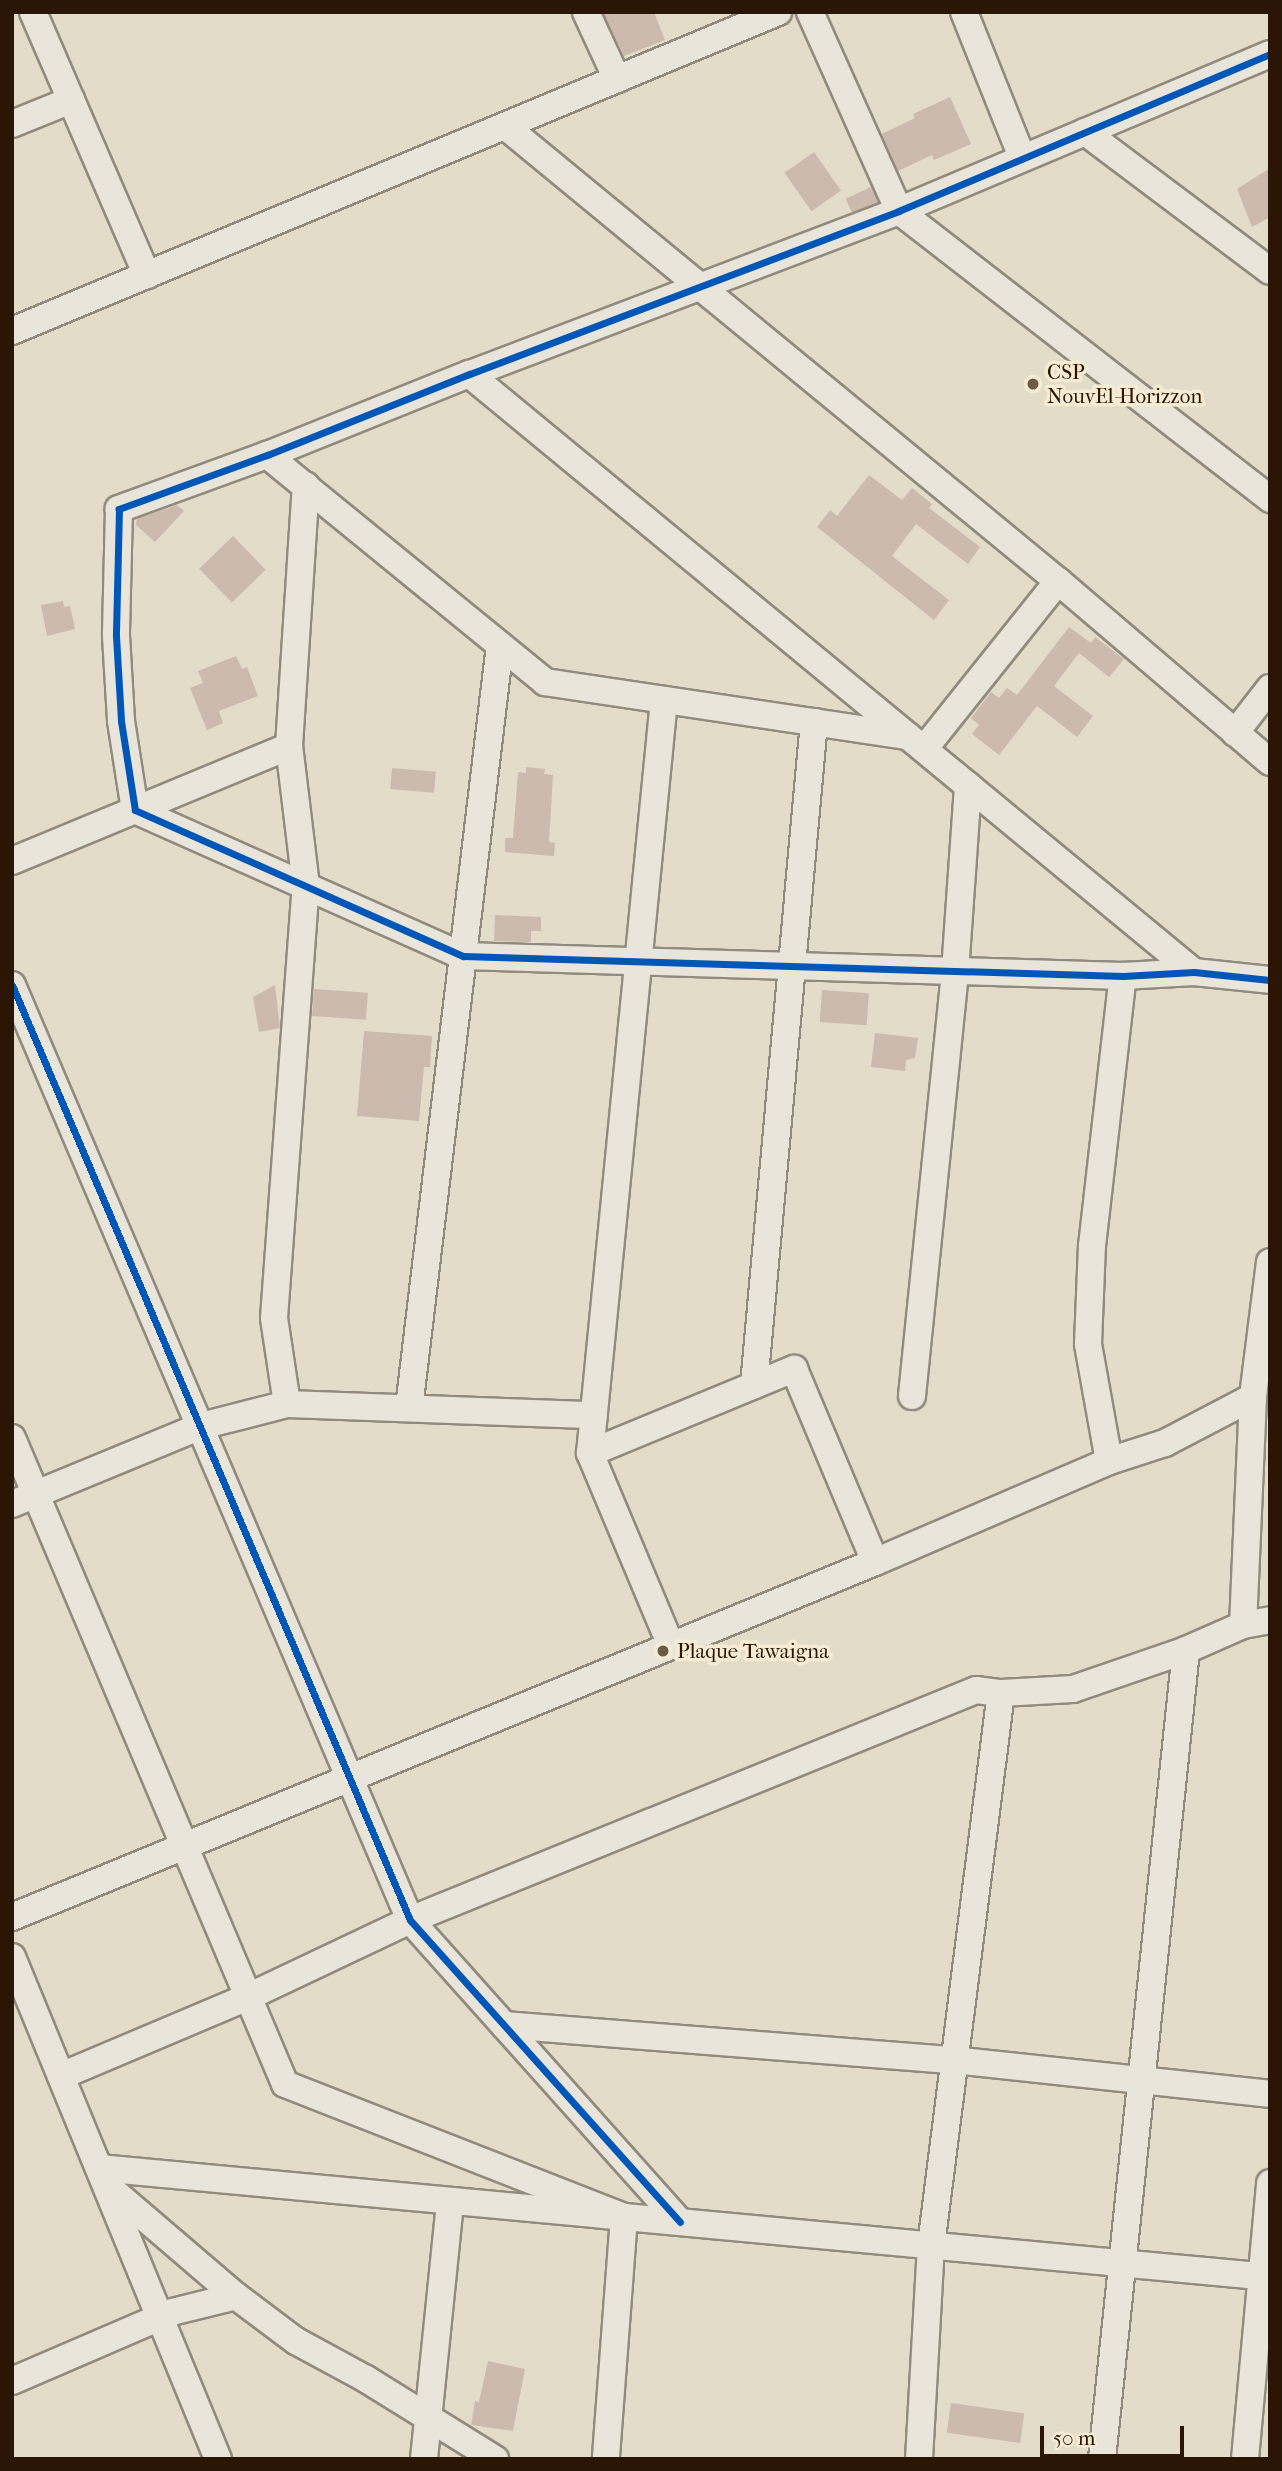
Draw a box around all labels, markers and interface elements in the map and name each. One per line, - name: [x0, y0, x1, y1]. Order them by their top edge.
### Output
- place label: CSP NouvEl-Horizzon: [1047, 359, 1202, 409]
- marker: CSP NouvEl-Horizzon: [1025, 376, 1041, 392]
- place label: Plaque Tawaigna: [677, 1638, 829, 1664]
- marker: Plaque Tawaigna: [655, 1643, 671, 1659]
- scale bar: [1044, 2412, 1188, 2456]
- text: 50 m: [1053, 2426, 1096, 2450]

